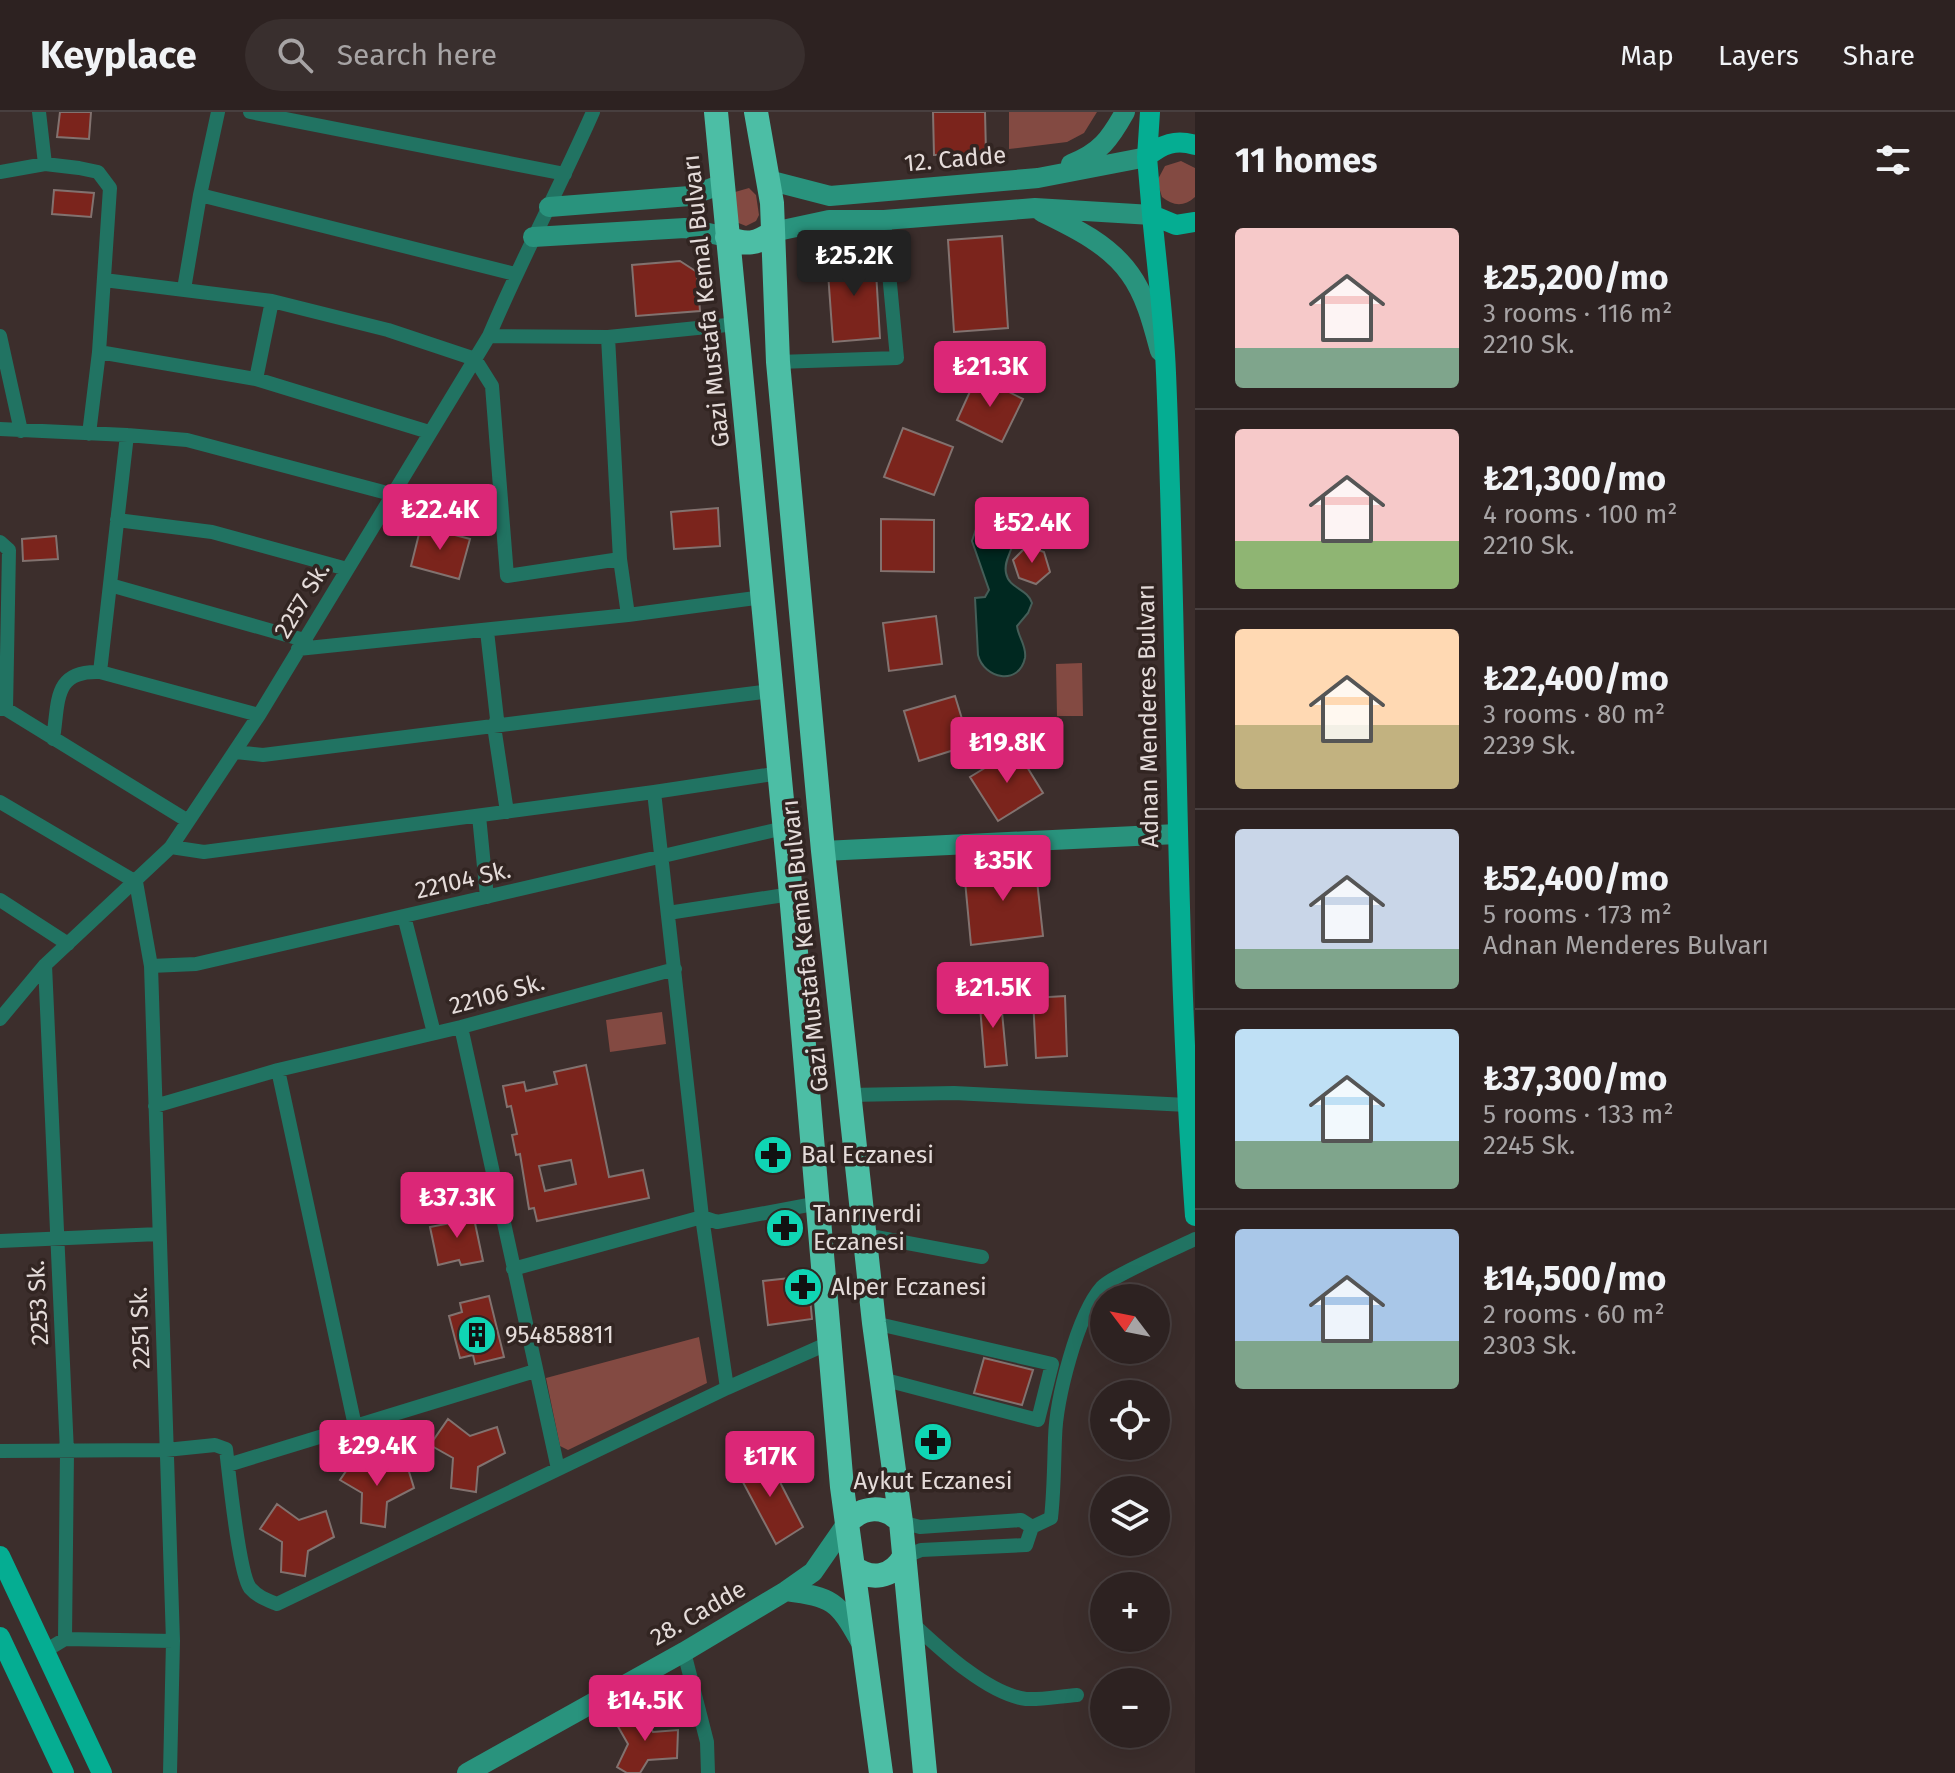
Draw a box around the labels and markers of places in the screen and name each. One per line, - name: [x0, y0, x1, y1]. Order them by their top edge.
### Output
- pin: ₺25.2K: [789, 230, 919, 298]
- pin: ₺21.3K: [925, 341, 1055, 409]
- pin: ₺22.4K: [375, 484, 505, 552]
- pin: ₺52.4K: [967, 497, 1097, 565]
- pin: ₺19.8K: [942, 717, 1072, 785]
- pin: ₺35K: [956, 835, 1050, 903]
- pin: ₺21.5K: [928, 962, 1058, 1030]
- pharmacy icon: Bal Eczanesi: [752, 1134, 794, 1176]
- place label: Bal Eczanesi: [801, 1141, 934, 1169]
- pin: ₺37.3K: [392, 1172, 522, 1240]
- place label: Tanrıverdi Eczanesi: [813, 1200, 922, 1256]
- pharmacy icon: Tanrıverdi Eczanesi: [764, 1207, 806, 1249]
- pharmacy icon: Alper Eczanesi: [782, 1266, 824, 1308]
- place label: Alper Eczanesi: [831, 1273, 987, 1301]
- building icon: 954858811: [456, 1314, 498, 1356]
- place label: 954858811: [505, 1321, 614, 1349]
- pin: ₺29.4K: [312, 1420, 442, 1488]
- pharmacy icon: Aykut Eczanesi: [912, 1421, 954, 1463]
- pin: ₺17K: [723, 1431, 817, 1499]
- place label: Aykut Eczanesi: [854, 1467, 1012, 1495]
- pin: ₺14.5K: [580, 1675, 710, 1743]

